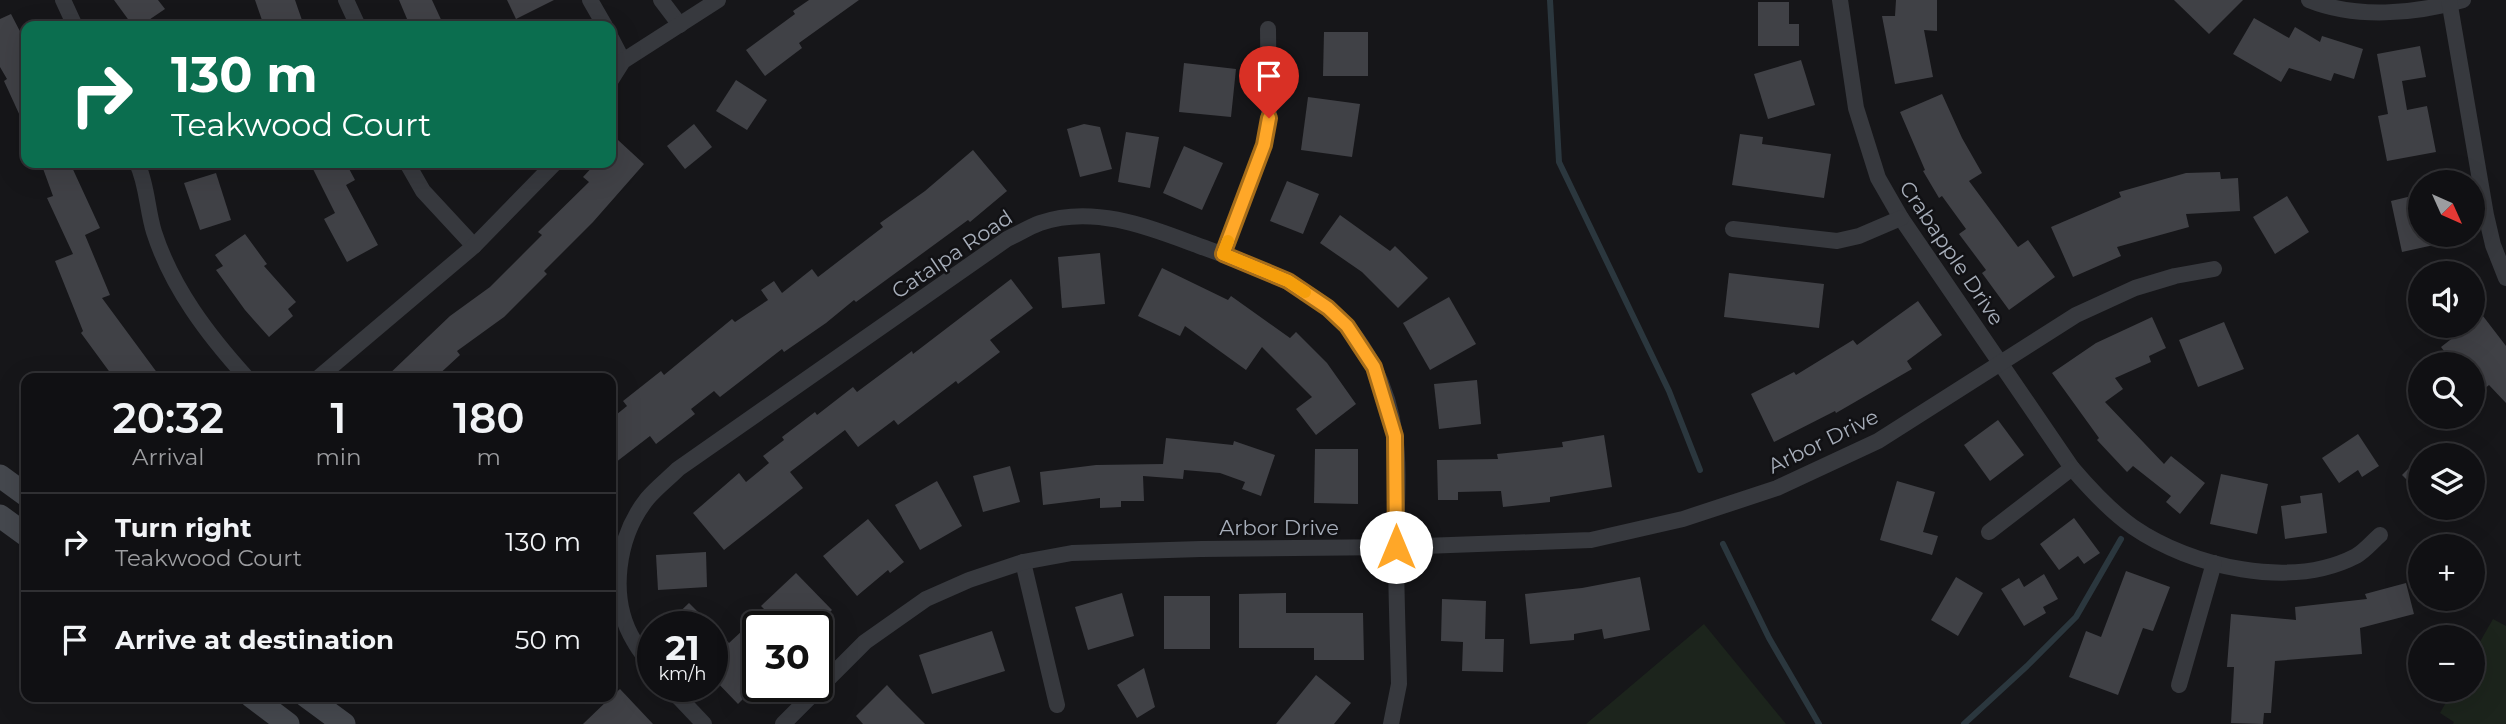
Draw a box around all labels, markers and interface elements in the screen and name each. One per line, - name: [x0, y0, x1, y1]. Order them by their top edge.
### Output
- text: 130 m: [171, 45, 318, 104]
- pin: [1239, 46, 1299, 118]
- icon: right: [56, 49, 147, 140]
- icon: arrive: [1250, 57, 1288, 95]
- text: Teakwood Court: [171, 105, 431, 144]
- north arrow: [2408, 170, 2485, 247]
- map controls: [2408, 170, 2485, 702]
- street label: Crabapple Drive: [1894, 176, 2010, 330]
- street label: Catalpa Road: [887, 204, 1017, 304]
- button: sound: [2408, 261, 2485, 338]
- button: search: [2408, 352, 2485, 429]
- text: 20:32: [112, 392, 224, 444]
- text: 1: [330, 392, 347, 444]
- text: 180: [453, 392, 525, 444]
- street label: Arbor Drive: [1764, 404, 1882, 478]
- text: Arrival: [132, 443, 204, 471]
- text: min: [315, 443, 362, 471]
- text: m: [477, 443, 501, 471]
- button: layers: [2408, 443, 2485, 520]
- position arrow: [1359, 510, 1433, 584]
- text: Turn right: [115, 512, 251, 544]
- street label: Arbor Drive: [1219, 515, 1339, 540]
- icon: right: [56, 523, 94, 561]
- text: 130 m: [505, 526, 581, 558]
- button: +: [2408, 534, 2485, 611]
- text: Teakwood Court: [115, 544, 302, 572]
- speed limit sign: 30: [742, 611, 833, 702]
- icon: arrive: [56, 621, 94, 659]
- text: Arrive at destination: [115, 624, 394, 656]
- text: 50 m: [515, 624, 581, 656]
- button: −: [2408, 625, 2485, 702]
- text: 21: [665, 626, 700, 669]
- text: km/h: [658, 663, 707, 685]

